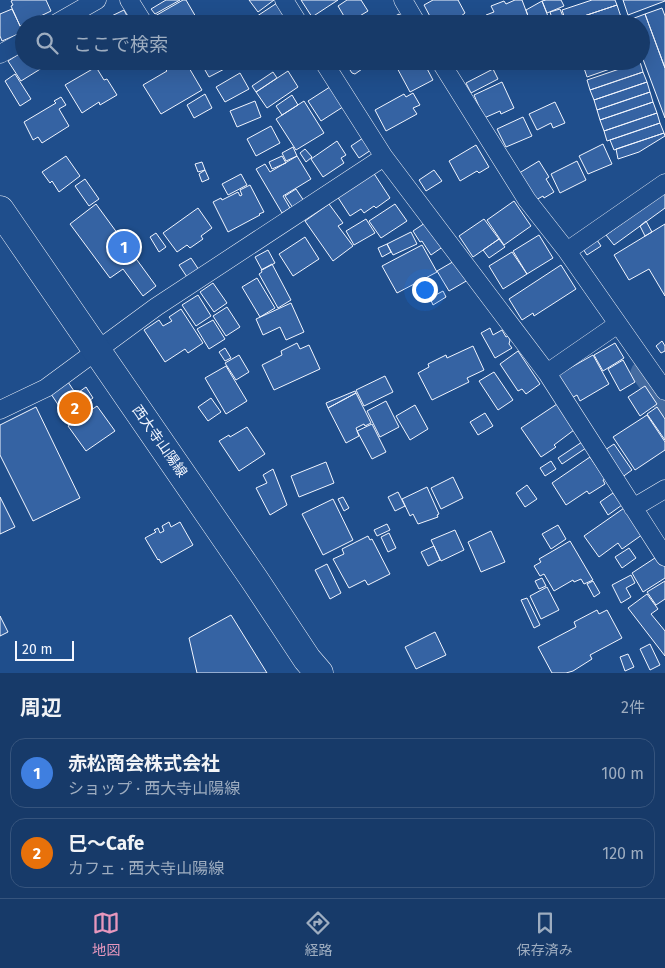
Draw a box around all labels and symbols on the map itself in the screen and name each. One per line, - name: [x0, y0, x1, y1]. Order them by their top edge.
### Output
- pin: 1: [108, 228, 140, 266]
- your location: [412, 277, 438, 303]
- pin: 2: [59, 389, 91, 427]
- street label: 西大寺山陽線: [129, 402, 191, 481]
- scale bar: [15, 638, 74, 661]

